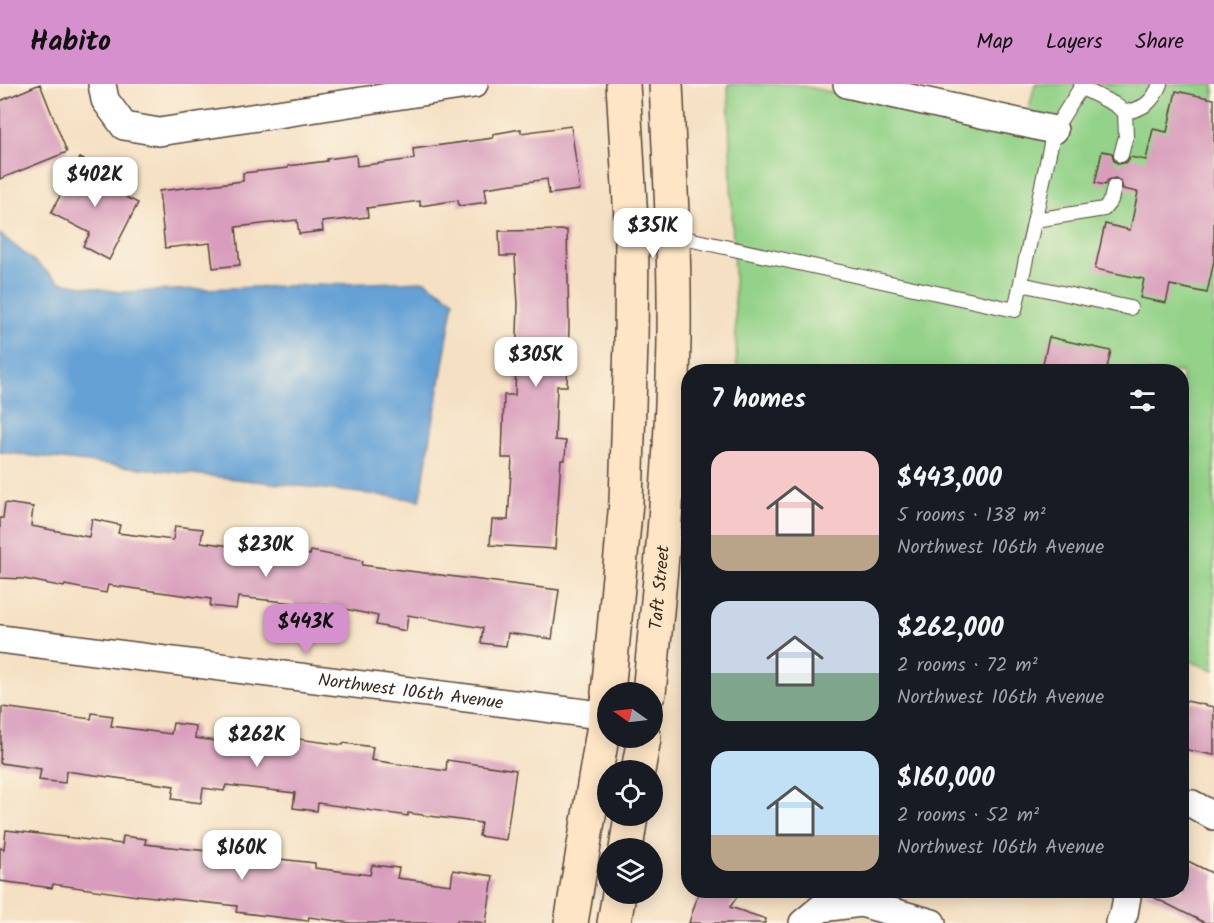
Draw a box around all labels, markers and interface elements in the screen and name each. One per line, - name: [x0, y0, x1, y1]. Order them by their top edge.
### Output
- text: Habito: [30, 20, 111, 65]
- text: Map: [976, 26, 1013, 59]
- text: Layers: [1046, 26, 1102, 59]
- text: Share: [1135, 26, 1184, 59]
- pin: $402K: [53, 157, 137, 208]
- text: $402K: [67, 160, 123, 192]
- pin: $351K: [611, 208, 695, 259]
- text: $351K: [628, 211, 678, 243]
- pin: $305K: [494, 337, 578, 388]
- text: $305K: [508, 340, 564, 372]
- text: 7 homes: [711, 379, 806, 421]
- icon: filters: [1126, 384, 1159, 417]
- text: $443,000: [897, 458, 1002, 500]
- icon: home: [759, 475, 831, 547]
- text: 5 rooms · 138 m²: [897, 500, 1046, 532]
- pin: $230K: [224, 527, 308, 578]
- text: $230K: [238, 530, 294, 562]
- text: Northwest 106th Avenue: [897, 532, 1104, 564]
- street label: Taft Street: [642, 543, 679, 631]
- pin: $443K: [264, 604, 348, 655]
- text: $443K: [278, 607, 334, 639]
- text: $262,000: [897, 608, 1004, 650]
- icon: home: [759, 625, 831, 697]
- text: 2 rooms · 72 m²: [897, 650, 1038, 682]
- street label: Northwest 106th Avenue: [316, 666, 505, 719]
- north arrow: [597, 682, 663, 748]
- map controls: [597, 682, 663, 904]
- text: Northwest 106th Avenue: [897, 682, 1104, 714]
- pin: $262K: [215, 717, 299, 768]
- text: $262K: [228, 720, 286, 752]
- text: $160,000: [897, 758, 995, 800]
- button: locate: [597, 760, 663, 826]
- icon: home: [759, 775, 831, 847]
- text: 2 rooms · 52 m²: [897, 800, 1039, 832]
- pin: $160K: [200, 830, 284, 881]
- text: Northwest 106th Avenue: [897, 832, 1104, 864]
- text: $160K: [216, 833, 268, 865]
- button: layers: [597, 838, 663, 904]

